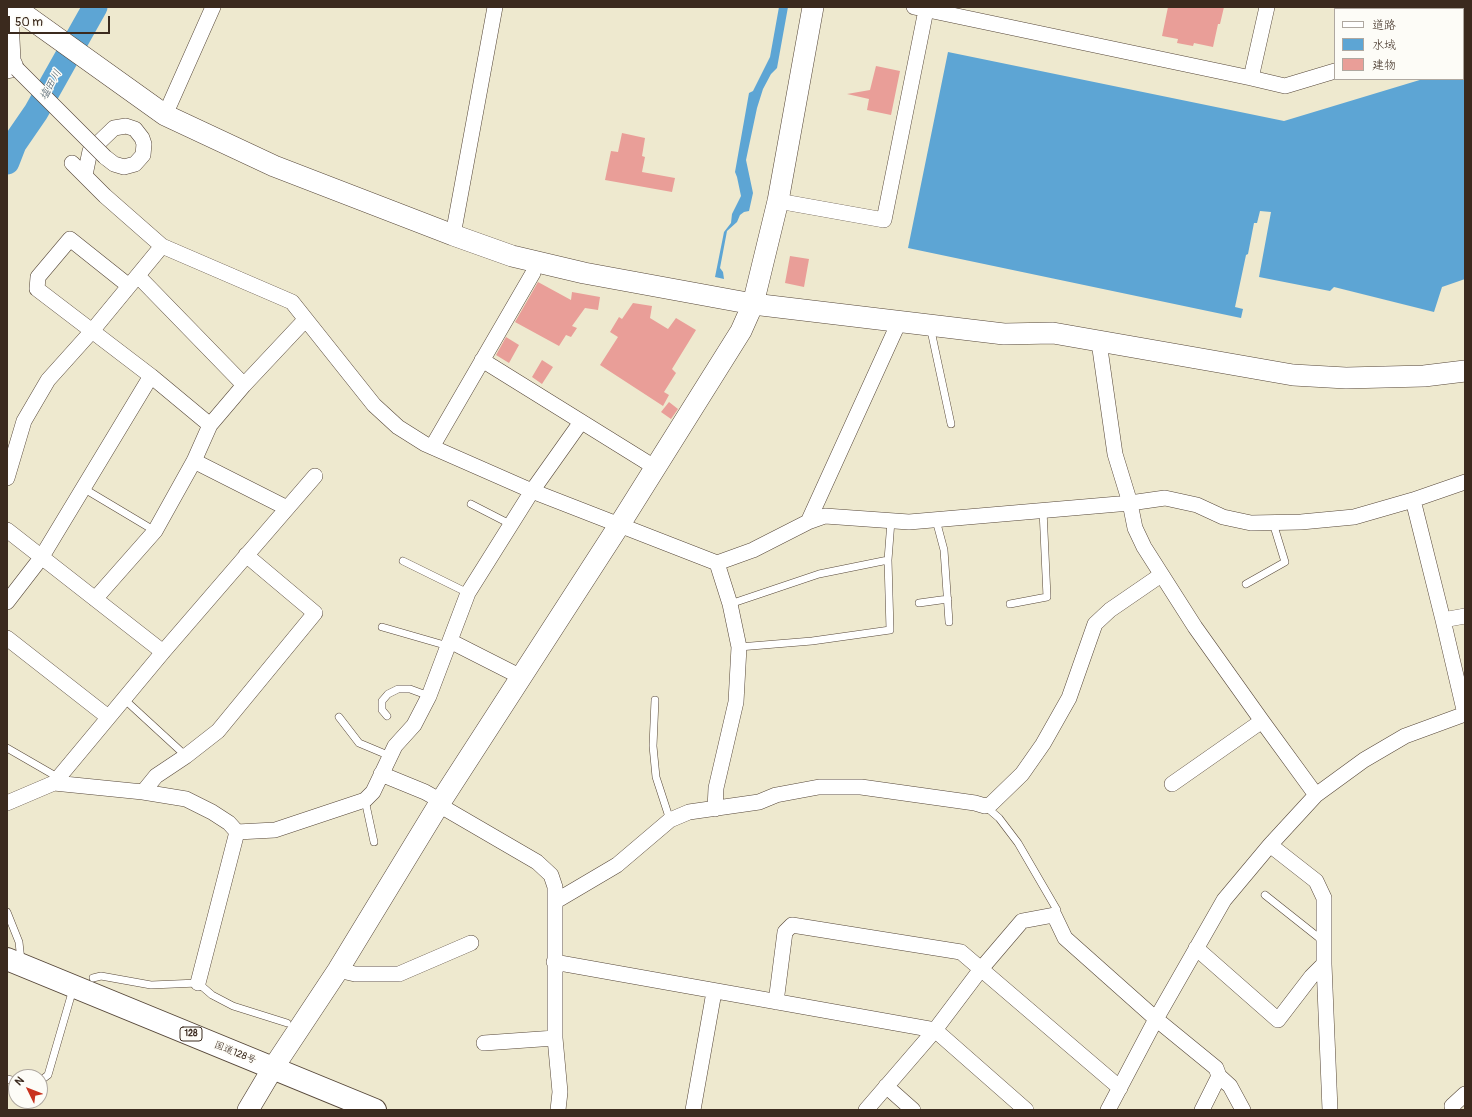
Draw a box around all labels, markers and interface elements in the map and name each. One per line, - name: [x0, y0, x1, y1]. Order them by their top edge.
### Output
- scale bar: [10, 8, 112, 34]
- legend: [1334, 8, 1464, 80]
- text: 50 m: [15, 15, 43, 30]
- text: 道路: [1372, 18, 1396, 33]
- text: 水域: [1372, 38, 1396, 53]
- text: 建物: [1372, 58, 1396, 73]
- water label: 塩田川: [37, 67, 65, 103]
- road number: 128: [180, 1027, 202, 1041]
- street label: 国道128号: [212, 1039, 258, 1067]
- north arrow: [8, 1069, 48, 1109]
- text: N: [12, 1074, 27, 1088]

